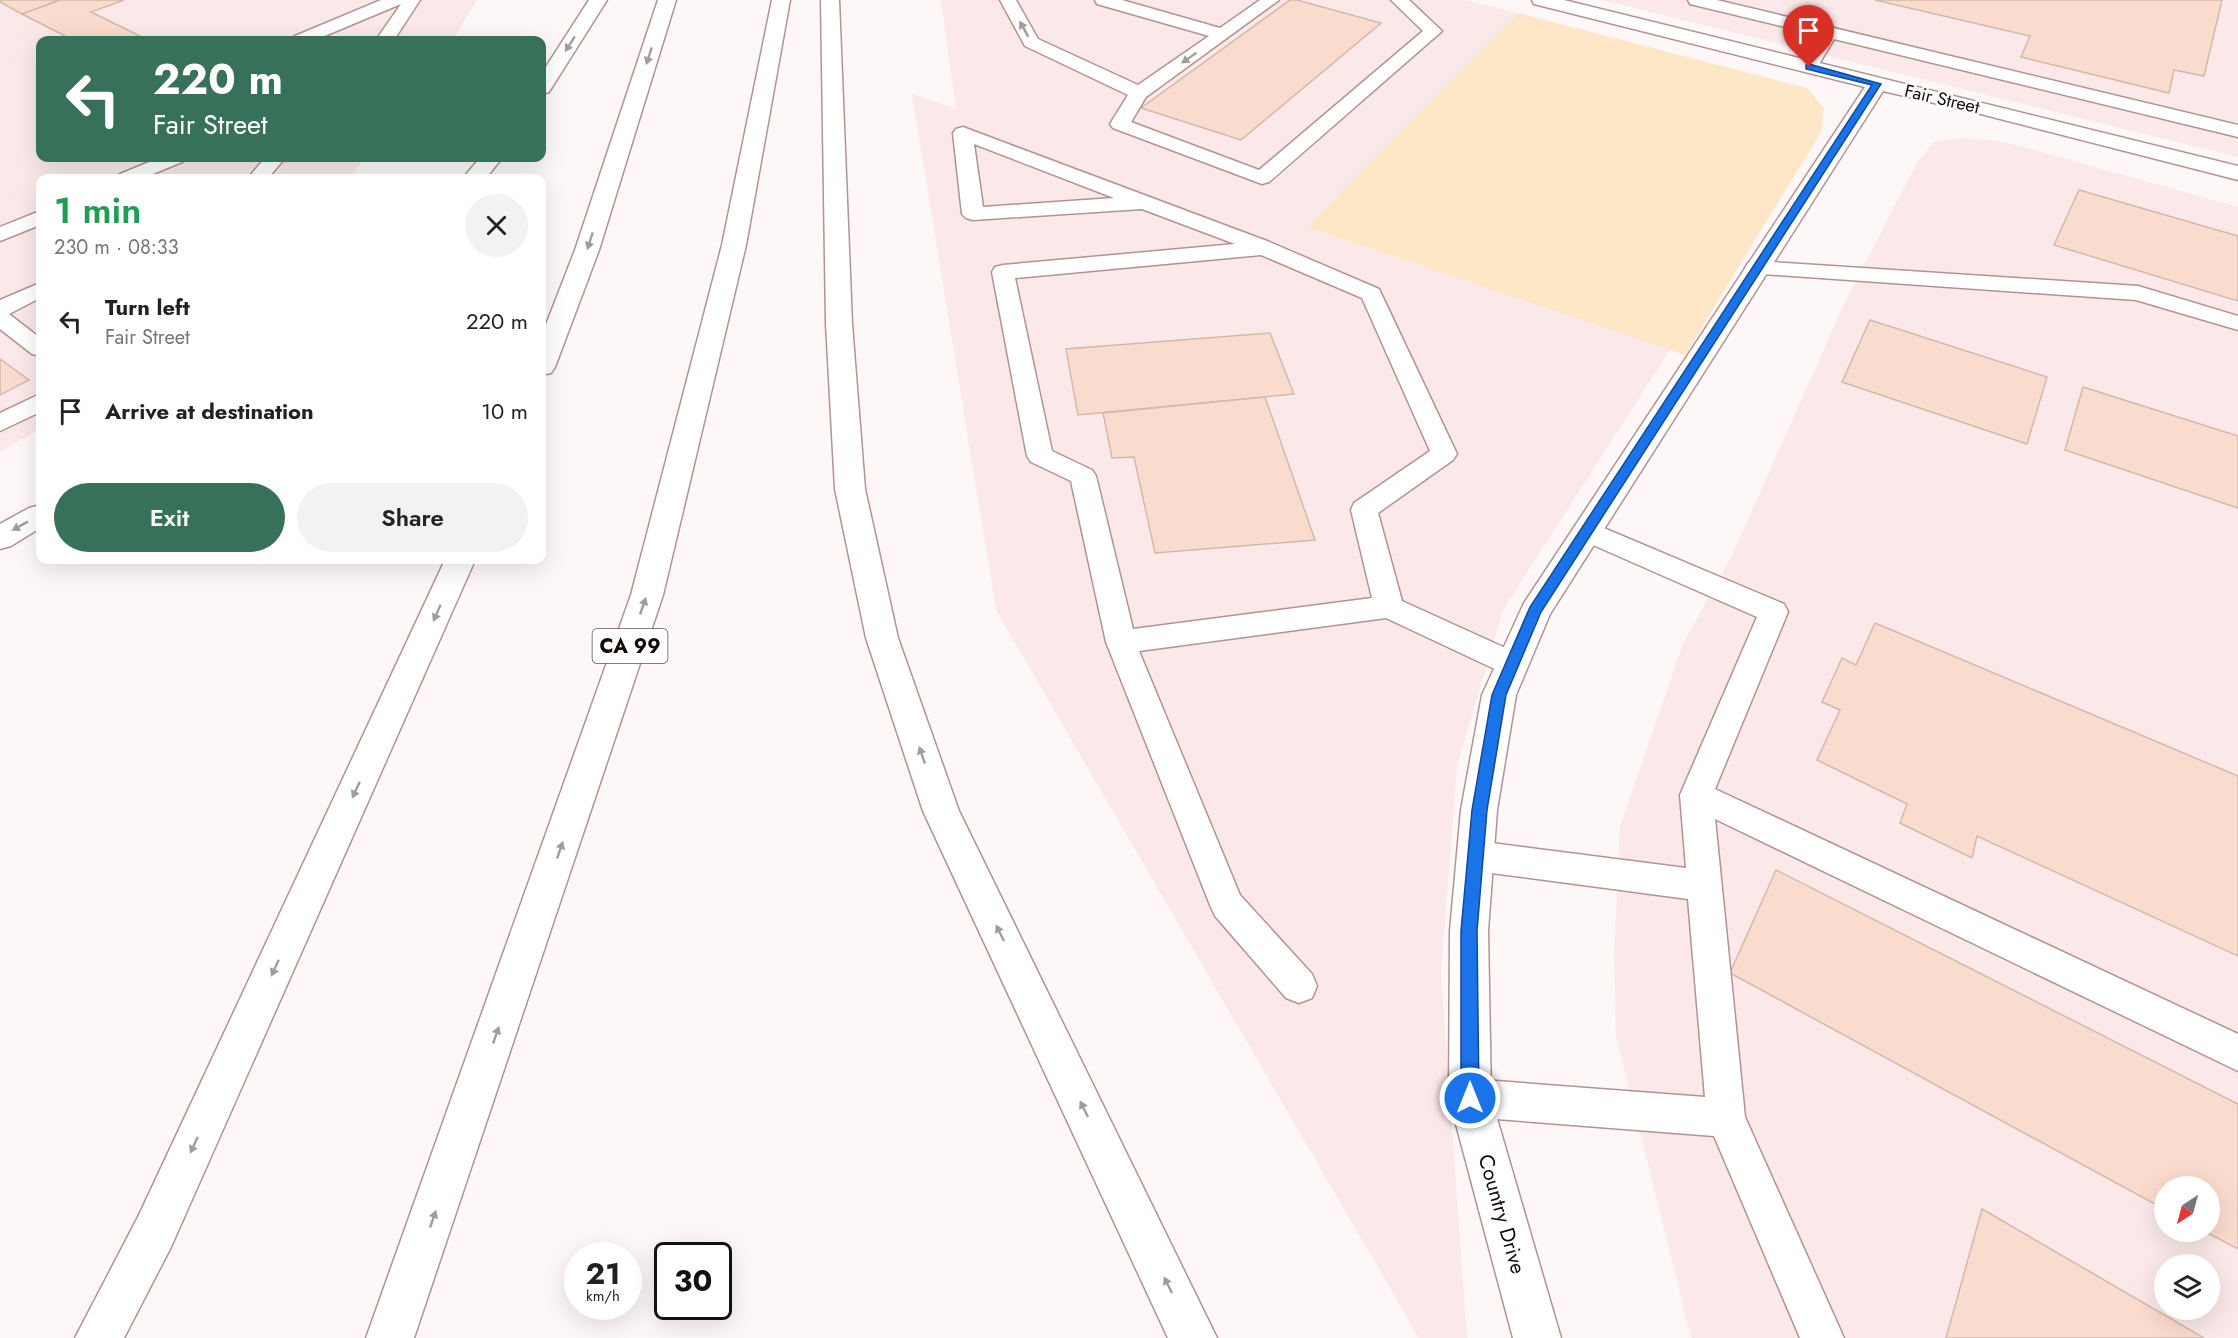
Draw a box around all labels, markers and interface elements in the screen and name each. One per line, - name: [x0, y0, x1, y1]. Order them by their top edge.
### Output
- pin: [1783, 5, 1834, 67]
- icon: arrive: [1792, 14, 1825, 47]
- one-way arrow: [1019, 21, 1029, 38]
- one-way arrow: [565, 36, 576, 52]
- one-way arrow: [644, 47, 653, 65]
- text: 220 m: [153, 49, 283, 110]
- one-way arrow: [1182, 52, 1198, 64]
- icon: left: [54, 60, 132, 138]
- street label: Fair Street: [1902, 78, 1983, 120]
- text: Fair Street: [153, 105, 267, 144]
- text: 1 min: [54, 184, 141, 236]
- button: close: [465, 194, 528, 257]
- one-way arrow: [585, 232, 594, 250]
- text: 230 m · 08:33: [54, 233, 179, 262]
- text: Turn left: [105, 291, 190, 323]
- icon: left: [54, 305, 87, 338]
- text: 220 m: [466, 305, 528, 337]
- text: Fair Street: [105, 323, 190, 352]
- icon: arrive: [54, 395, 87, 428]
- text: Arrive at destination: [105, 395, 314, 427]
- text: 10 m: [481, 395, 528, 427]
- button: Exit: [54, 483, 285, 552]
- button: Share: [297, 483, 528, 552]
- one-way arrow: [11, 521, 28, 531]
- one-way arrow: [639, 597, 649, 615]
- one-way arrow: [432, 604, 441, 622]
- road number: CA 99: [592, 629, 668, 663]
- one-way arrow: [916, 746, 926, 764]
- one-way arrow: [351, 782, 361, 800]
- one-way arrow: [555, 841, 565, 859]
- one-way arrow: [995, 925, 1004, 942]
- one-way arrow: [270, 959, 280, 977]
- one-way arrow: [492, 1026, 502, 1044]
- position arrow: [1438, 1066, 1502, 1130]
- one-way arrow: [1079, 1101, 1088, 1118]
- one-way arrow: [189, 1137, 199, 1155]
- street label: Country Drive: [1471, 1151, 1533, 1277]
- north arrow: [2154, 1176, 2220, 1242]
- map controls: [2154, 1176, 2220, 1320]
- one-way arrow: [429, 1210, 438, 1228]
- speed limit sign: 30: [654, 1242, 732, 1320]
- text: 21: [586, 1252, 620, 1295]
- button: layers: [2154, 1254, 2220, 1320]
- one-way arrow: [1163, 1277, 1172, 1294]
- text: km/h: [586, 1285, 620, 1307]

